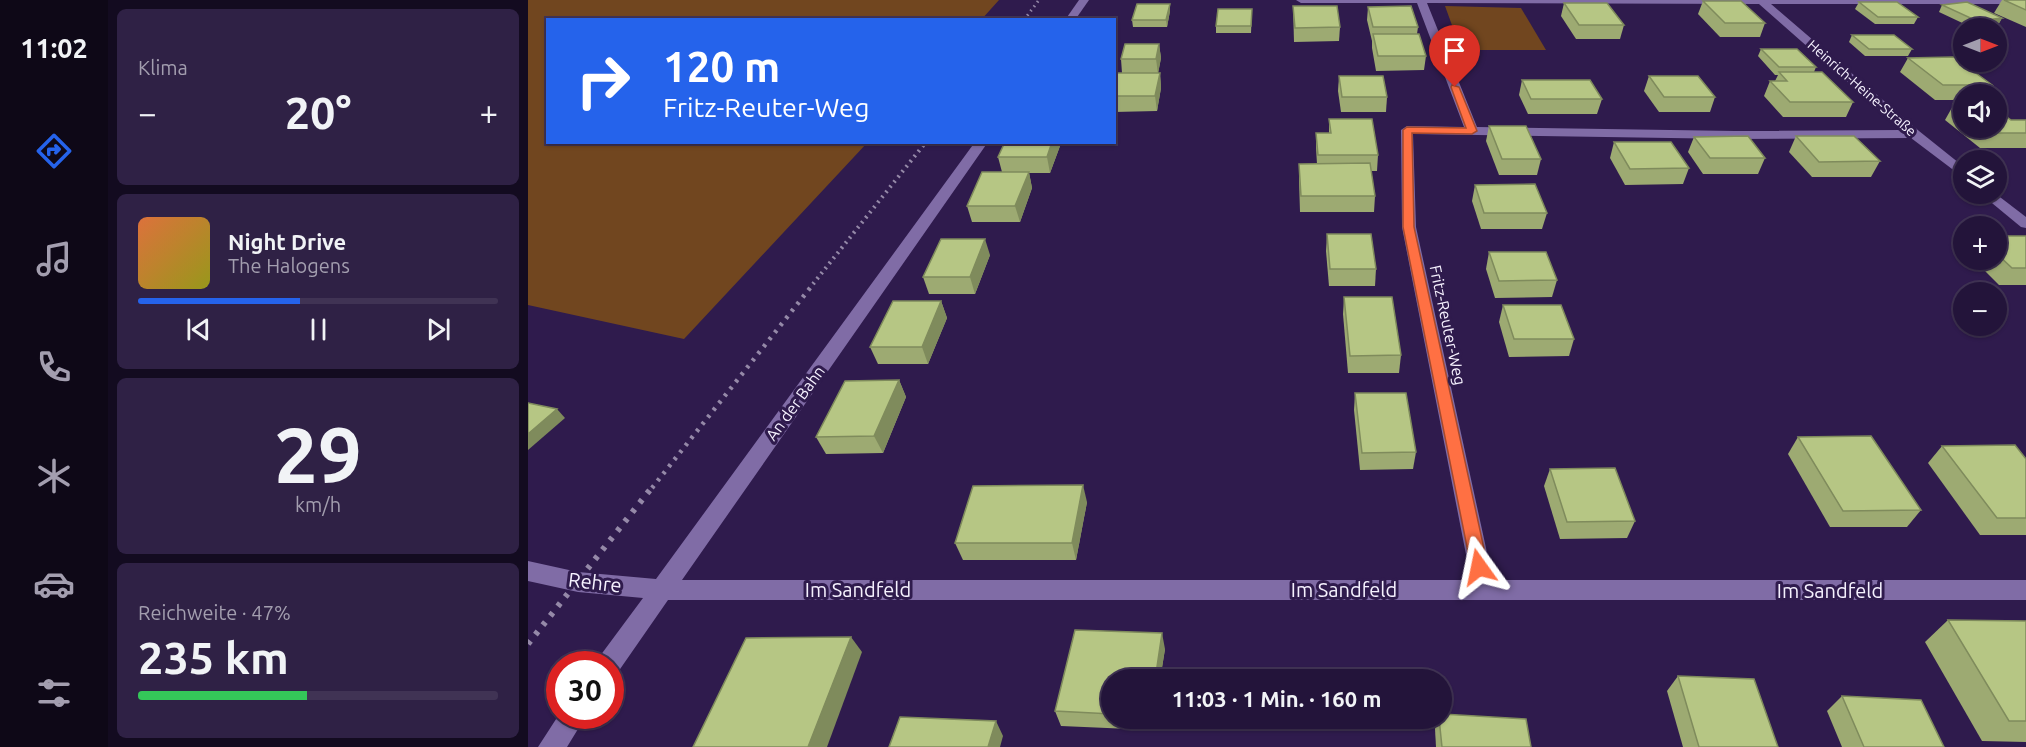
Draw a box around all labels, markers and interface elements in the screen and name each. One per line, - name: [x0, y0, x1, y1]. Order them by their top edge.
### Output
- north arrow: [1953, 18, 2007, 72]
- map controls: [1953, 18, 2007, 336]
- pin: [1429, 25, 1480, 87]
- text: 11:02: [20, 33, 88, 63]
- icon: arrive: [1438, 34, 1471, 67]
- street label: Heinrich-Heine-Straße: [1805, 37, 1919, 139]
- icon: right: [564, 42, 642, 120]
- text: 120 m: [663, 43, 780, 90]
- text: Klima: [138, 56, 188, 79]
- button: sound: [1953, 84, 2007, 138]
- text: 20°: [285, 87, 351, 138]
- text: Fritz-Reuter-Weg: [663, 92, 869, 122]
- text: −: [138, 94, 157, 131]
- text: +: [479, 94, 498, 131]
- icon: directions: [33, 130, 75, 172]
- button: layers: [1953, 150, 2007, 204]
- button: +: [1953, 216, 2007, 270]
- text: Night Drive: [228, 229, 346, 254]
- icon: music: [33, 238, 75, 280]
- text: The Halogens: [228, 254, 350, 277]
- street label: Fritz-Reuter-Weg: [1426, 263, 1470, 387]
- button: −: [1953, 282, 2007, 336]
- icon: previous: [182, 313, 215, 346]
- icon: pause: [302, 313, 335, 346]
- icon: next: [422, 313, 455, 346]
- icon: phone: [33, 346, 75, 388]
- street label: An der Bahn: [762, 362, 828, 444]
- text: 29: [274, 410, 362, 498]
- icon: climate: [33, 455, 75, 497]
- text: km/h: [295, 493, 341, 516]
- position arrow: [1447, 535, 1511, 599]
- icon: car: [33, 563, 75, 605]
- street label: Rehre: [567, 567, 623, 597]
- street label: Im Sandfeld: [805, 578, 911, 601]
- street label: Im Sandfeld: [1291, 578, 1397, 601]
- street label: Im Sandfeld: [1777, 579, 1883, 602]
- text: Reichweite · 47%: [138, 601, 291, 624]
- text: 235 km: [138, 632, 289, 683]
- speed limit sign: 30: [546, 651, 624, 729]
- icon: filters: [33, 672, 75, 714]
- text: 11:03 · 1 Min. · 160 m: [1172, 686, 1381, 711]

